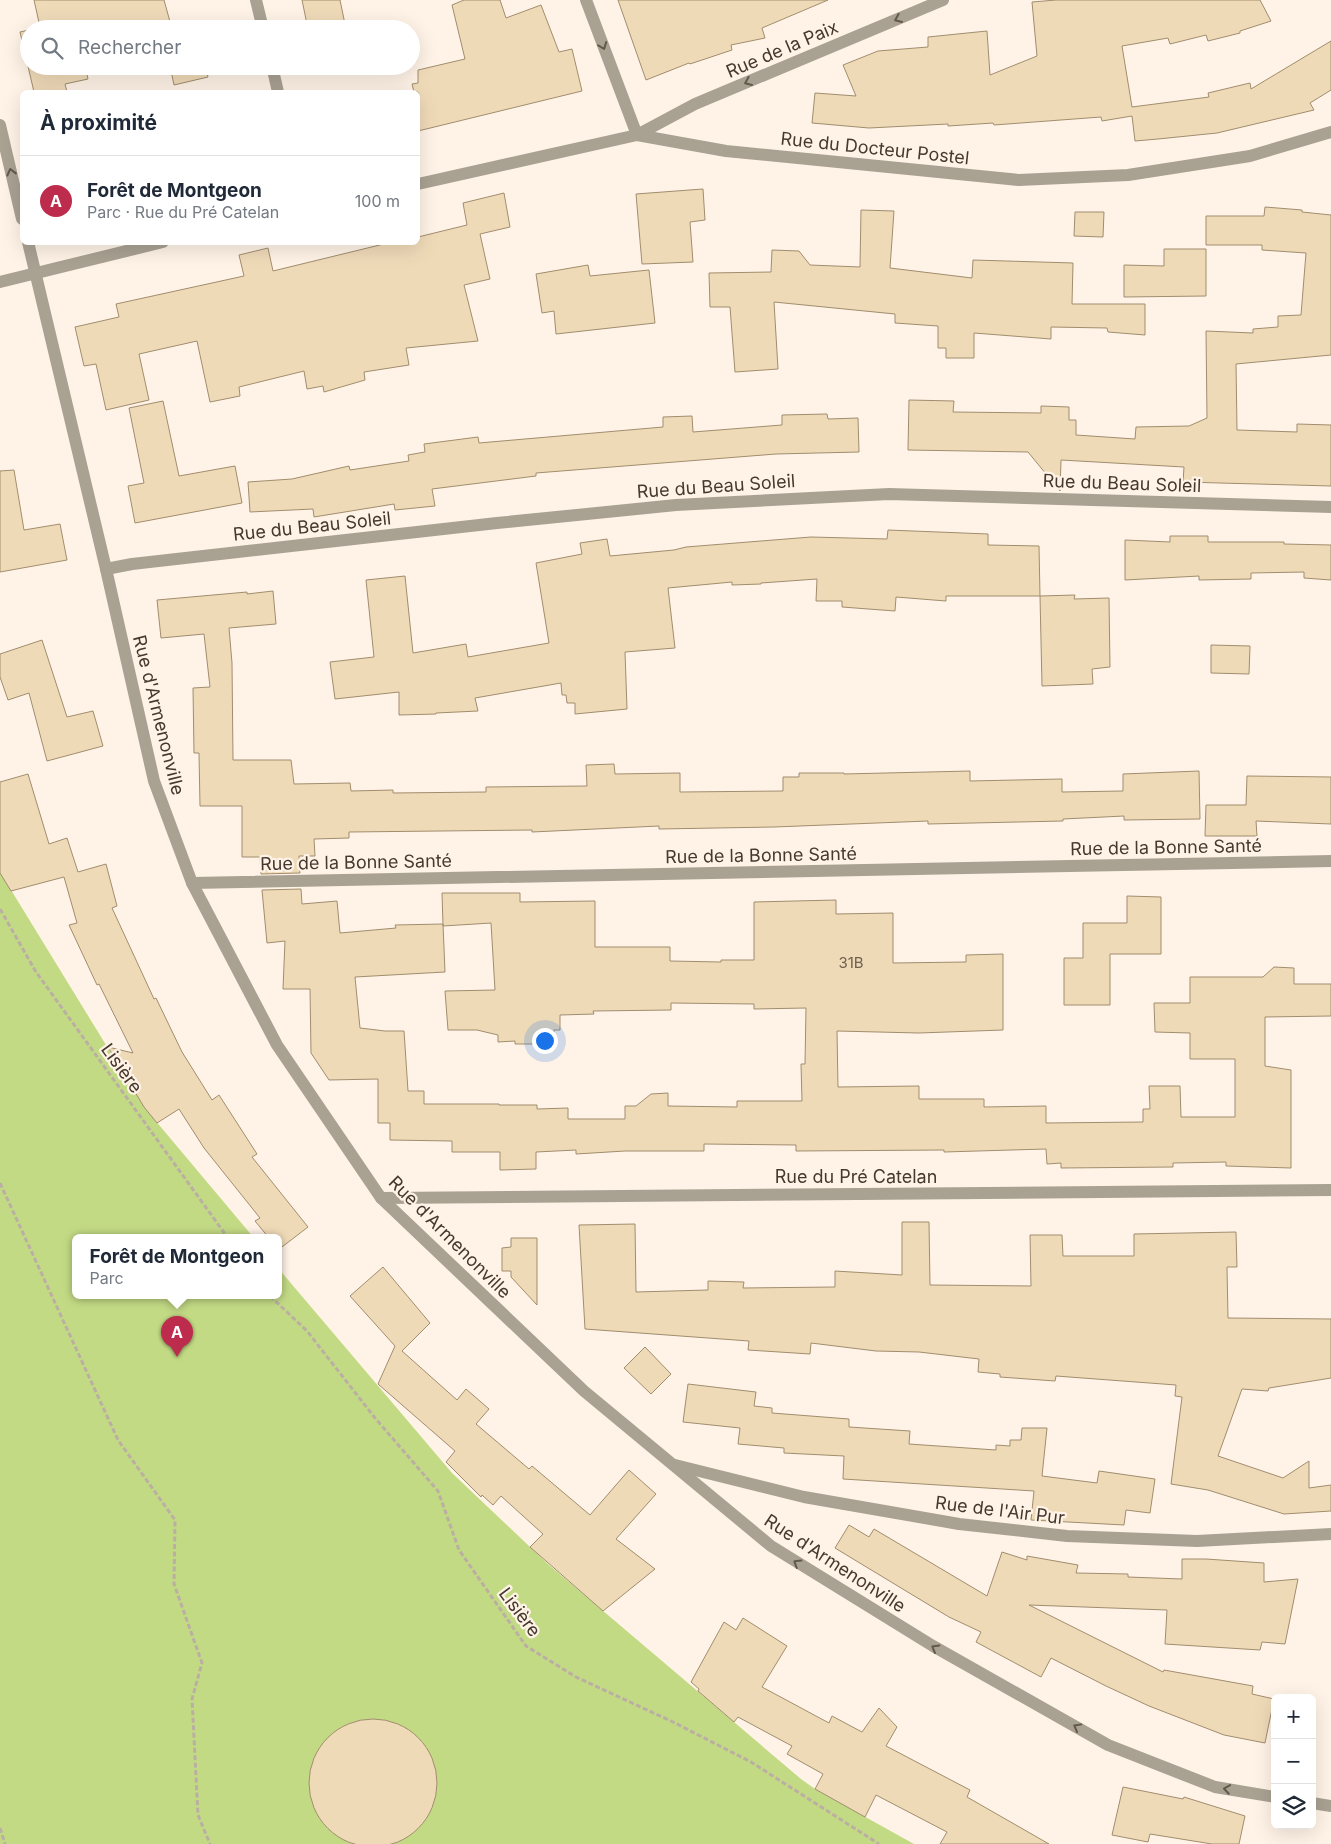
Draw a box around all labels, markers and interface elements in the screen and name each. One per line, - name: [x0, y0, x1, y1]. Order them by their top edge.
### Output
- one-way arrow: [894, 13, 903, 23]
- street label: Rue de la Paix: [723, 16, 841, 82]
- search box: [20, 20, 420, 75]
- icon: search: [38, 34, 66, 62]
- text: Rechercher: [78, 36, 181, 59]
- one-way arrow: [597, 41, 607, 49]
- one-way arrow: [744, 76, 753, 86]
- text: À proximité: [40, 110, 157, 135]
- street label: Rue du Docteur Postel: [780, 128, 970, 168]
- one-way arrow: [6, 168, 17, 177]
- text: Forêt de Montgeon: [87, 179, 262, 202]
- text: A: [50, 191, 62, 211]
- text: 100 m: [355, 191, 400, 211]
- text: Parc · Rue du Pré Catelan: [87, 202, 279, 222]
- street label: Rue du Beau Soleil: [636, 470, 796, 502]
- street label: Rue du Beau Soleil: [1042, 470, 1202, 496]
- street label: Rue du Beau Soleil: [232, 507, 392, 545]
- street label: Rue d'Armenonville: [129, 633, 189, 797]
- street label: Rue de la Bonne Santé: [1070, 835, 1262, 859]
- street label: Rue de la Bonne Santé: [665, 843, 857, 867]
- street label: Rue de la Bonne Santé: [260, 850, 452, 874]
- house number: 31B: [838, 953, 864, 972]
- your location: [532, 1028, 558, 1054]
- street label: Lisière: [97, 1039, 147, 1097]
- street label: Rue du Pré Catelan: [775, 1166, 937, 1187]
- street label: Rue d'Armenonville: [385, 1172, 515, 1302]
- popup: [72, 1234, 282, 1299]
- text: Forêt de Montgeon: [90, 1245, 264, 1268]
- text: Parc: [90, 1268, 124, 1288]
- pin: A: [161, 1316, 193, 1357]
- street label: Rue de l'Air Pur: [934, 1492, 1066, 1528]
- street label: Rue d'Armenonville: [761, 1510, 909, 1616]
- one-way arrow: [793, 1559, 802, 1569]
- street label: Lisière: [495, 1583, 545, 1641]
- one-way arrow: [932, 1644, 941, 1654]
- map controls: [1271, 1694, 1316, 1829]
- button: +: [1271, 1694, 1316, 1739]
- one-way arrow: [1073, 1724, 1082, 1734]
- button: −: [1271, 1739, 1316, 1784]
- one-way arrow: [1222, 1784, 1230, 1795]
- button: layers: [1271, 1784, 1316, 1829]

